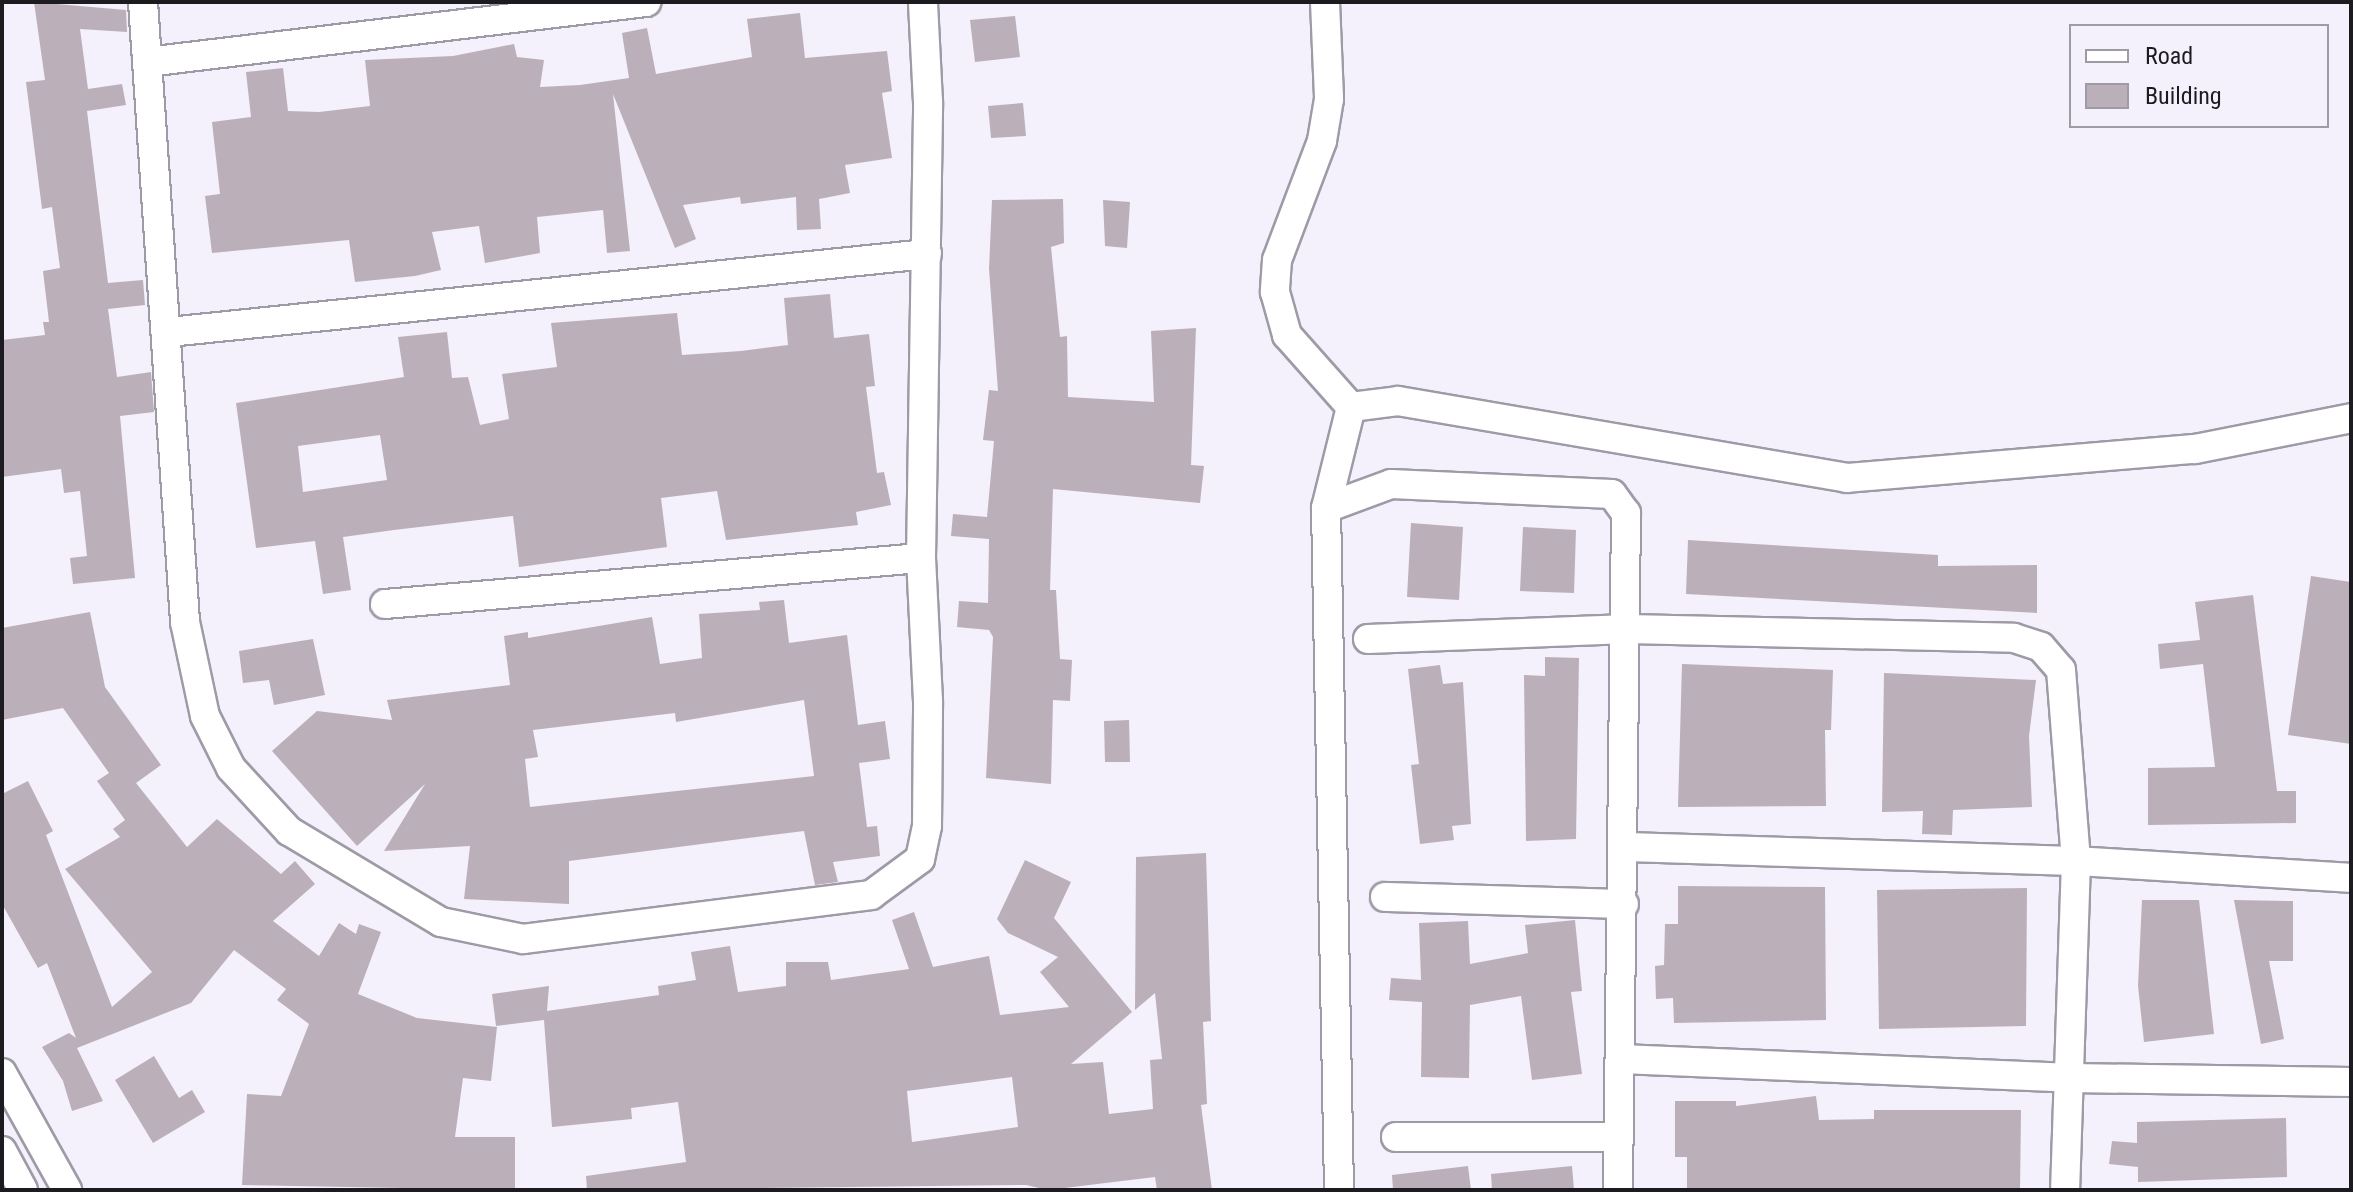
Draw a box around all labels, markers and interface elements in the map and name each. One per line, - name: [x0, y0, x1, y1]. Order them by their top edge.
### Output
- legend: [2069, 24, 2329, 128]
- text: Road: [2145, 42, 2193, 70]
- text: Building: [2145, 82, 2222, 110]

